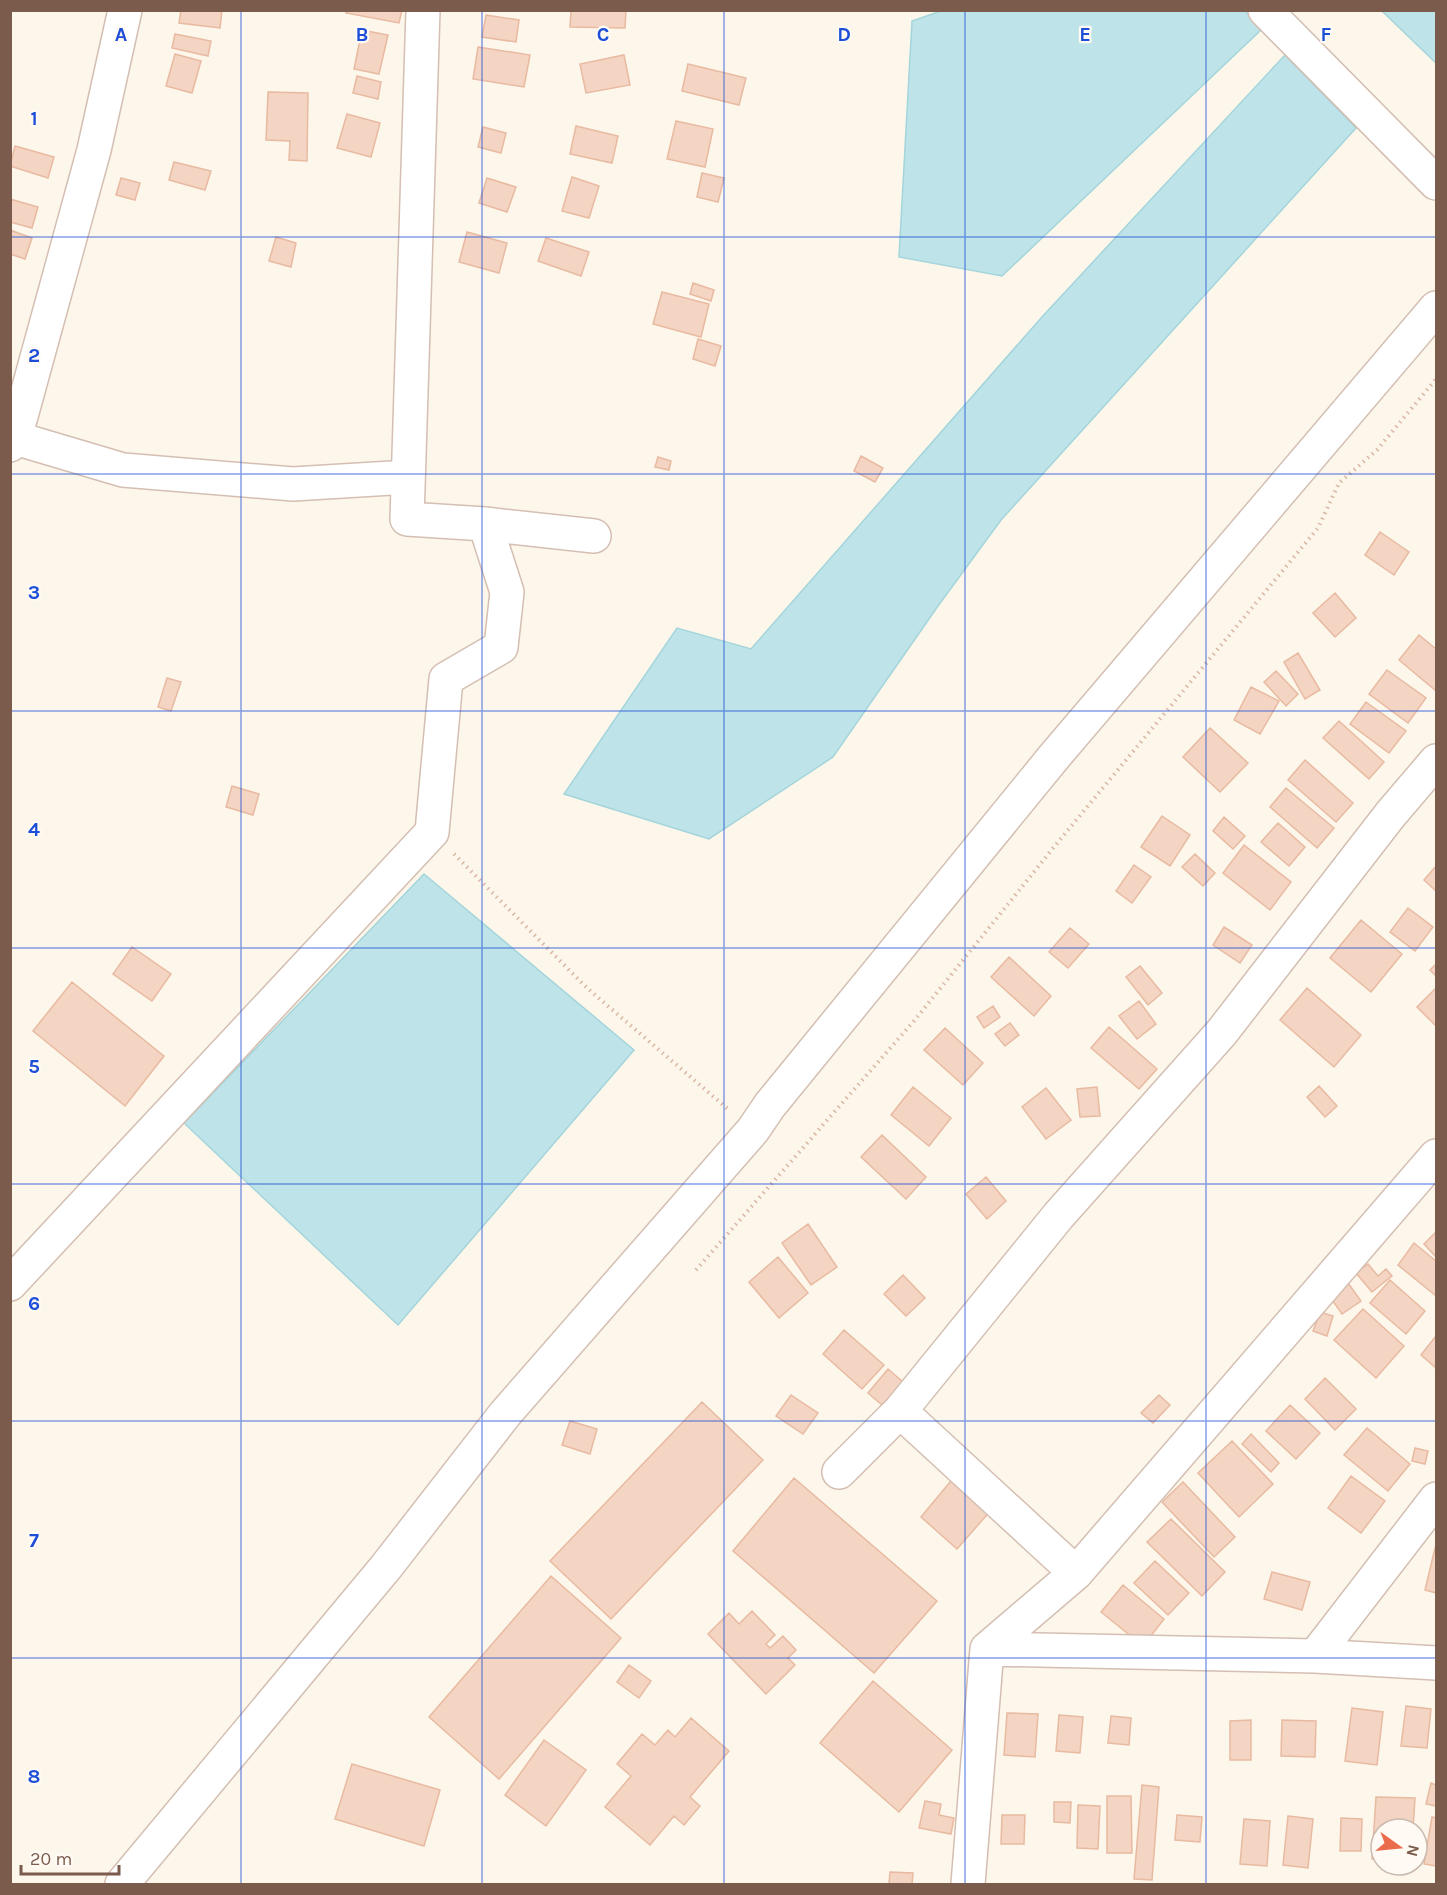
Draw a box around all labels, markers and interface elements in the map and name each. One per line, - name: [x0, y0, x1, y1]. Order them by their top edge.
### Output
- text: A: [115, 23, 128, 46]
- text: B: [356, 23, 368, 46]
- text: C: [597, 23, 609, 46]
- text: D: [837, 23, 851, 46]
- text: E: [1079, 23, 1091, 46]
- text: F: [1321, 23, 1332, 46]
- text: 1: [30, 107, 38, 130]
- text: 2: [28, 344, 40, 367]
- text: 3: [28, 581, 40, 604]
- text: 4: [28, 818, 40, 841]
- text: 5: [28, 1055, 40, 1078]
- text: 6: [28, 1292, 40, 1315]
- text: 7: [29, 1529, 39, 1552]
- text: 8: [28, 1765, 40, 1788]
- north arrow: [1369, 1817, 1429, 1877]
- scale bar: [21, 1838, 118, 1876]
- text: N: [1402, 1843, 1424, 1859]
- text: 20 m: [30, 1848, 72, 1870]

